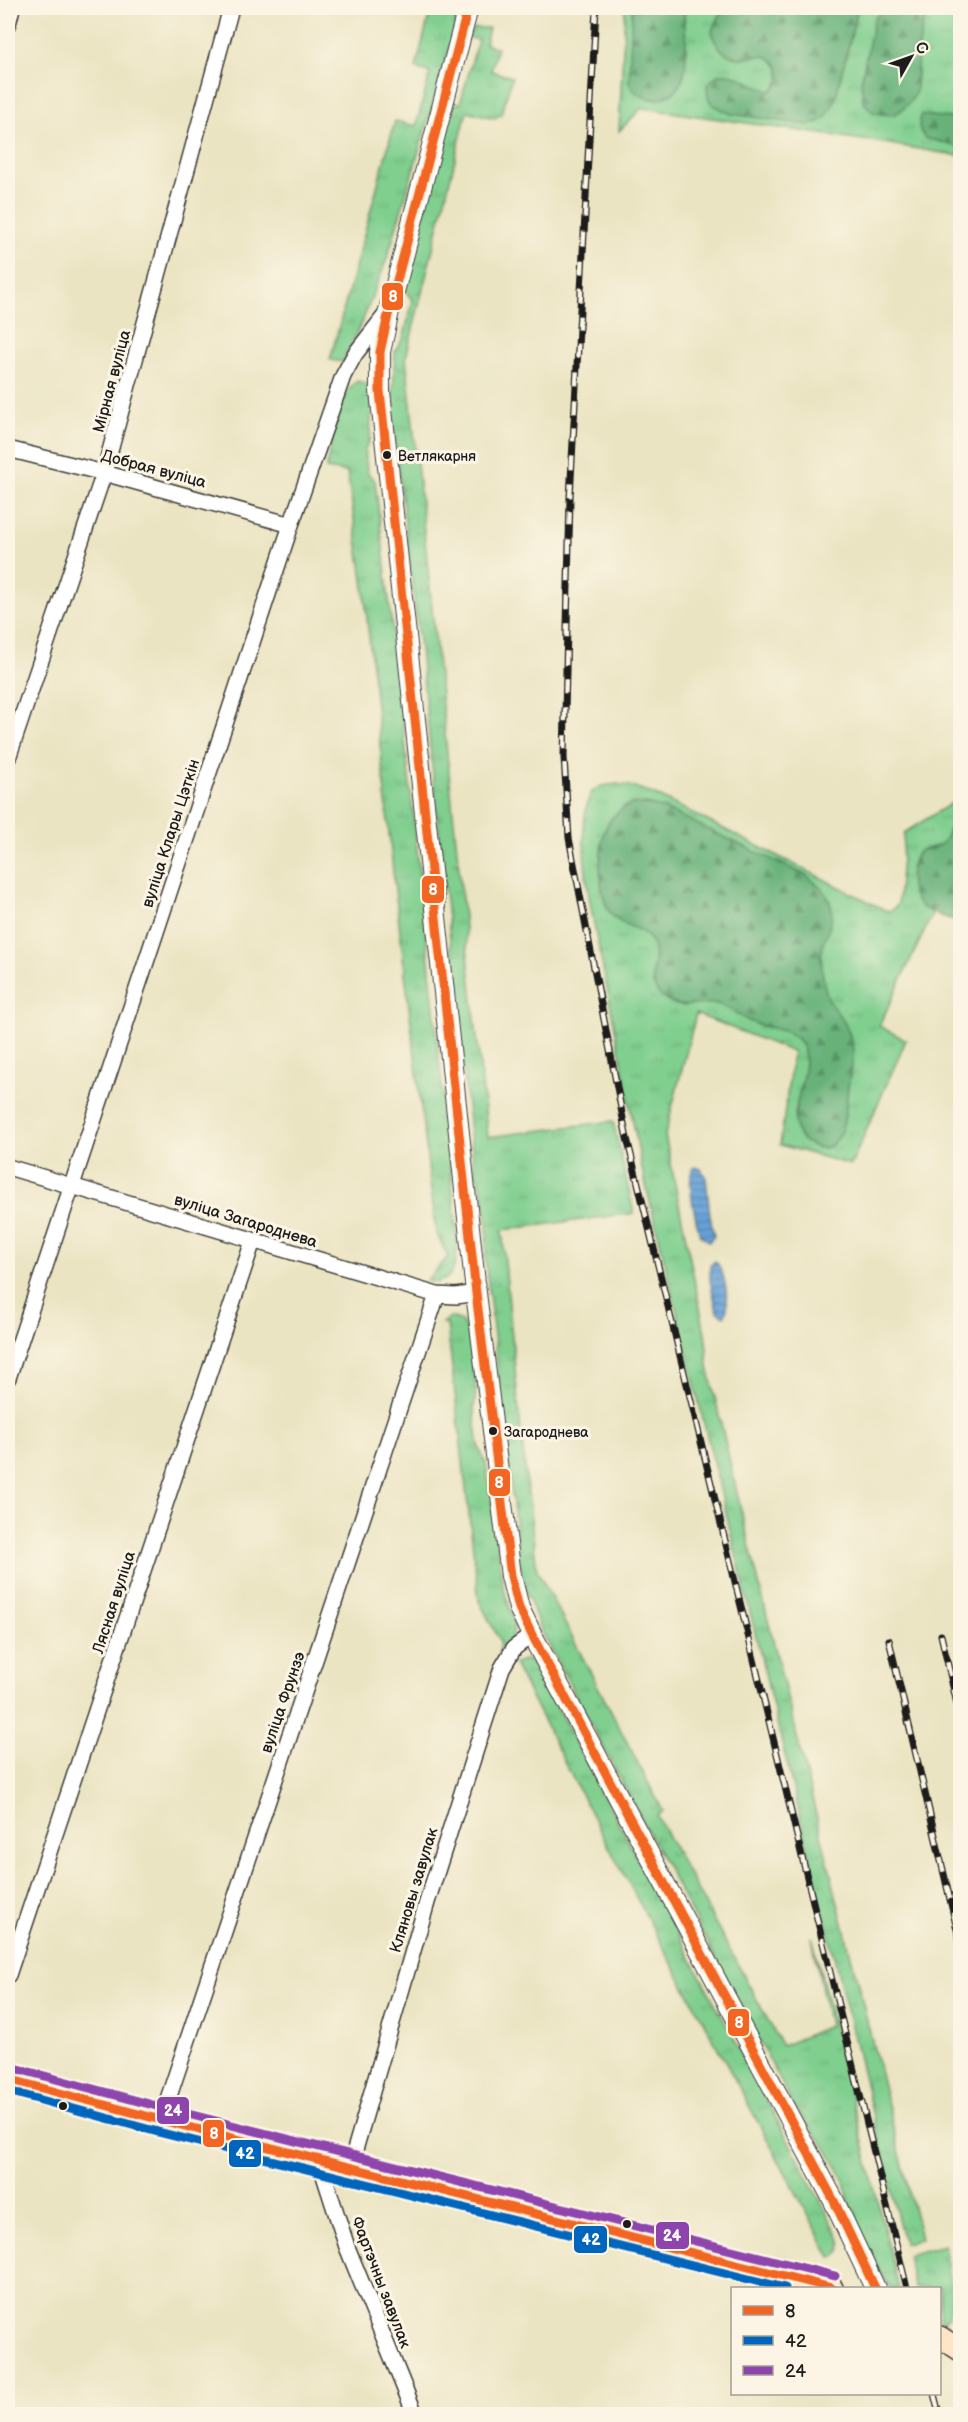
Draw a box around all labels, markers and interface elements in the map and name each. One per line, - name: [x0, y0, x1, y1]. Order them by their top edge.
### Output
- north arrow: [881, 27, 941, 87]
- text: С: [910, 38, 932, 59]
- line badge: 8: [381, 282, 404, 311]
- text: 8: [388, 288, 398, 307]
- street label: Мірная вуліца: [90, 327, 135, 435]
- street label: Добрая вуліца: [99, 446, 209, 493]
- place label: Ветлякарня: [398, 448, 476, 465]
- marker: Ветлякарня: [381, 449, 393, 461]
- street label: вуліца Клары Цэткін: [138, 757, 204, 910]
- line badge: 8: [421, 875, 445, 904]
- text: 8: [428, 881, 438, 900]
- street label: вуліца Загароднева: [172, 1191, 320, 1252]
- place label: Загароднева: [504, 1424, 589, 1441]
- marker: Загароднева: [487, 1425, 499, 1437]
- line badge: 8: [488, 1468, 511, 1497]
- text: 8: [494, 1474, 504, 1493]
- street label: Лясная вуліца: [89, 1548, 140, 1657]
- street label: вуліца Фрунзэ: [257, 1649, 310, 1756]
- street label: Кляновы завулак: [386, 1825, 443, 1955]
- line badge: 8: [727, 2008, 750, 2037]
- text: 8: [734, 2014, 744, 2033]
- line badge: 24: [156, 2096, 190, 2125]
- unlabelled marker: [57, 2100, 69, 2112]
- text: 24: [164, 2102, 183, 2121]
- line badge: 8: [202, 2119, 225, 2148]
- text: 8: [209, 2125, 219, 2144]
- line badge: 42: [228, 2139, 262, 2168]
- text: 42: [235, 2145, 255, 2164]
- street label: Фартэчны завулак: [347, 2214, 415, 2351]
- unlabelled marker: [621, 2218, 633, 2230]
- line badge: 24: [655, 2221, 690, 2250]
- line badge: 42: [573, 2225, 608, 2254]
- text: 24: [663, 2227, 682, 2246]
- text: 42: [581, 2231, 601, 2250]
- legend: [731, 2287, 941, 2395]
- text: 8: [785, 2301, 796, 2322]
- text: 42: [785, 2331, 807, 2352]
- text: 24: [785, 2361, 806, 2382]

